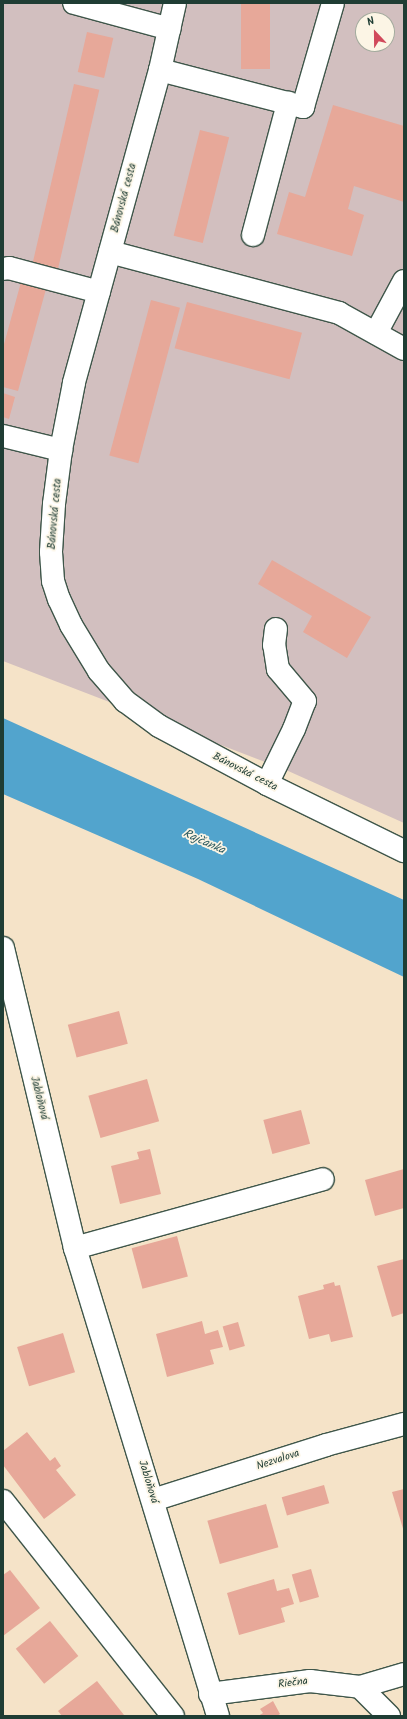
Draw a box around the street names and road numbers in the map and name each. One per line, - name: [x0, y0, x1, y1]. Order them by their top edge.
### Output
- street label: Bánovská cesta: [108, 162, 140, 234]
- street label: Bánovská cesta: [45, 478, 65, 550]
- street label: Bánovská cesta: [210, 750, 280, 794]
- street label: Jabloňová: [27, 1075, 51, 1121]
- street label: Nezvalova: [255, 1447, 301, 1473]
- street label: Jabloňová: [135, 1459, 161, 1505]
- street label: Riečna: [277, 1675, 309, 1691]

